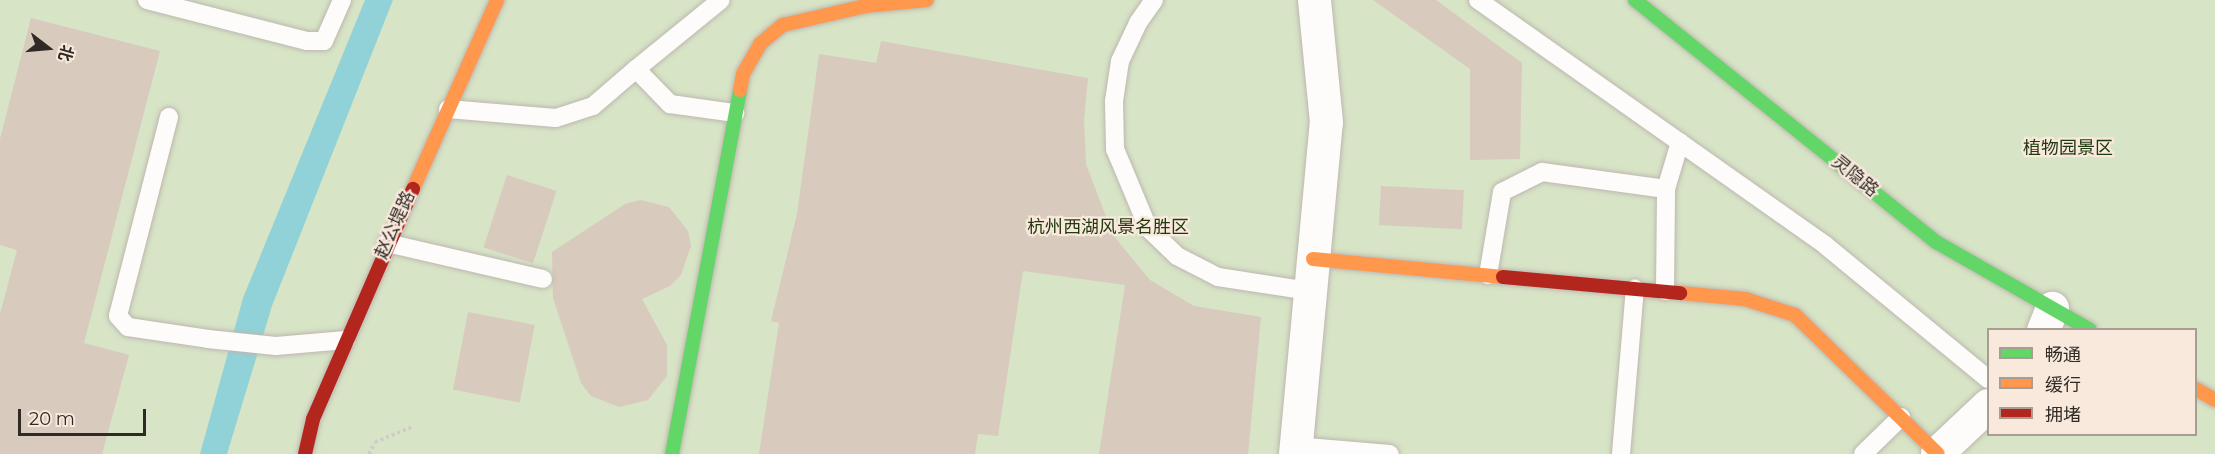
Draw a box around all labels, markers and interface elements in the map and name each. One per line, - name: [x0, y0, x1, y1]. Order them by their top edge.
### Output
- north arrow: [18, 18, 78, 78]
- text: 北: [54, 43, 77, 63]
- park label: 植物园景区: [2023, 137, 2113, 159]
- street label: 灵隐路: [1827, 151, 1883, 201]
- street label: 赵公堤路: [370, 188, 420, 262]
- park label: 杭州西湖风景名胜区: [1027, 216, 1189, 238]
- legend: [1987, 328, 2197, 436]
- text: 畅通: [2045, 344, 2081, 366]
- text: 缓行: [2045, 374, 2081, 396]
- scale bar: [21, 397, 148, 435]
- text: 拥堵: [2045, 404, 2081, 426]
- text: 20 m: [29, 408, 75, 430]

